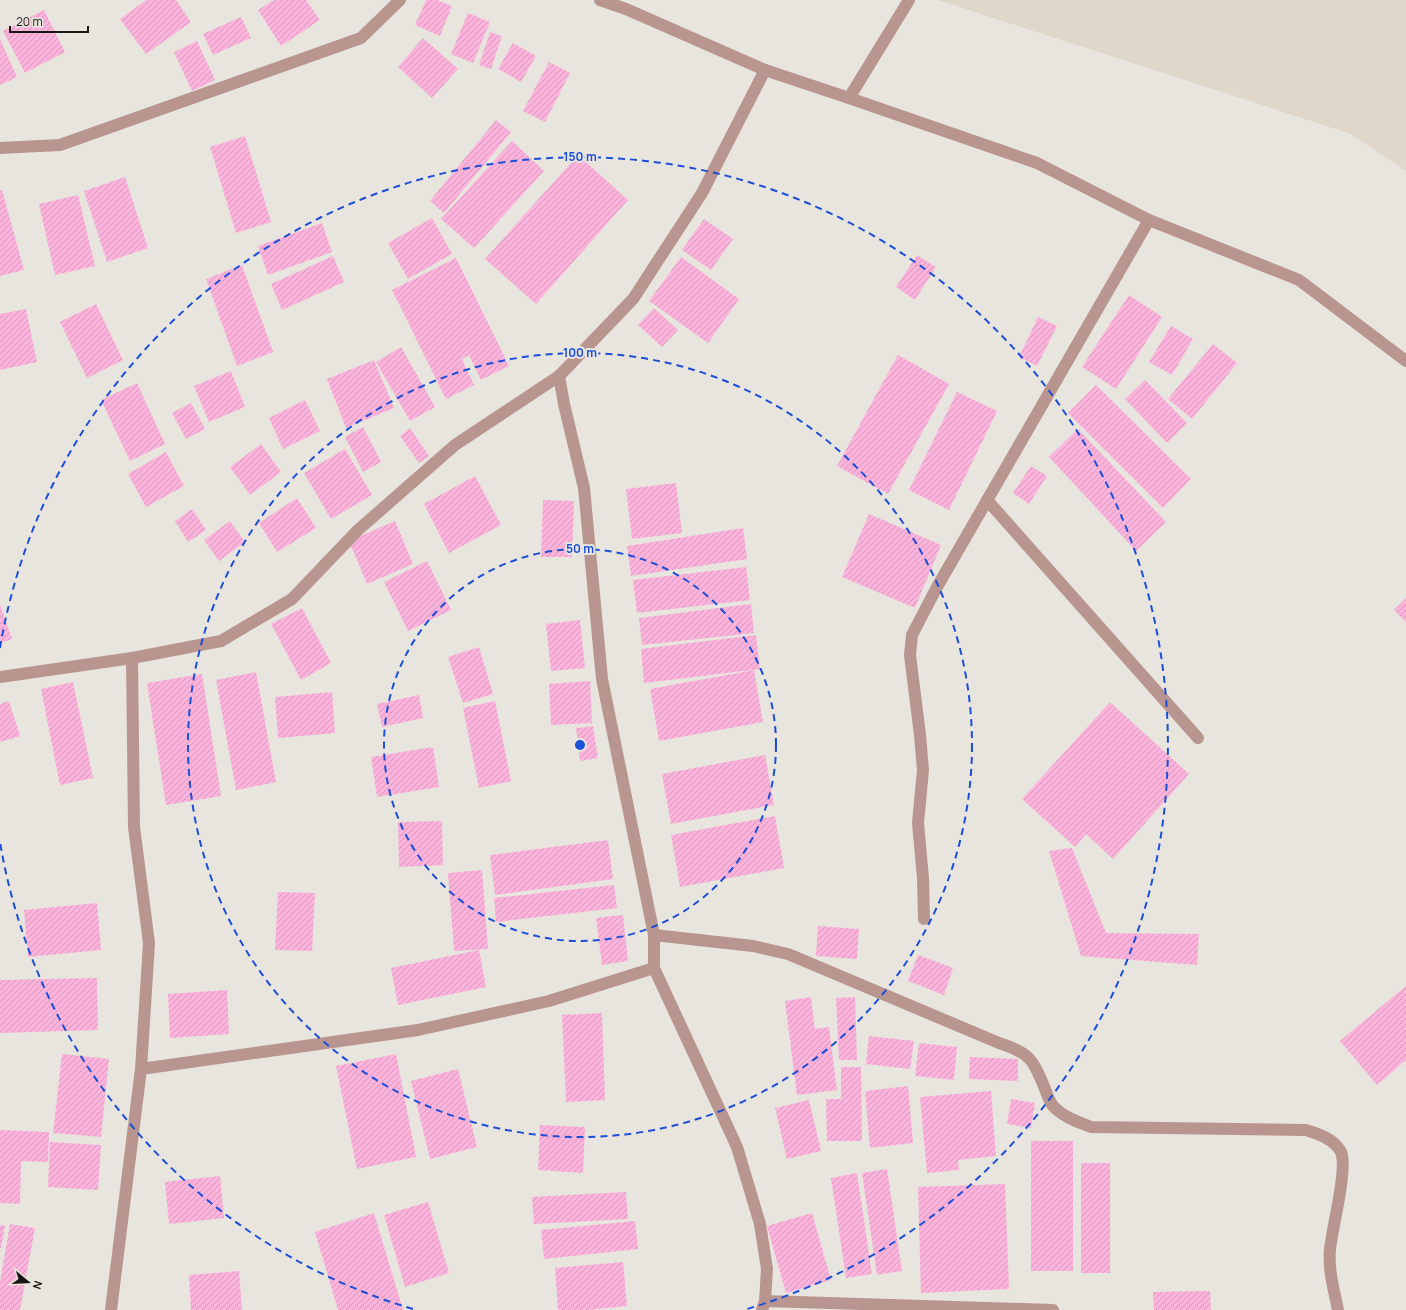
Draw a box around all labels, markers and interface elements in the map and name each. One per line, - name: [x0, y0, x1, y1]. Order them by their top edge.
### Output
- scale bar: [10, 8, 88, 34]
- text: 20 m: [16, 13, 43, 30]
- text: 150 m: [563, 148, 597, 165]
- text: 100 m: [563, 344, 597, 361]
- text: 50 m: [566, 540, 594, 557]
- centre of rings: [573, 738, 587, 752]
- north arrow: [8, 1262, 48, 1302]
- text: N: [30, 1279, 46, 1291]

